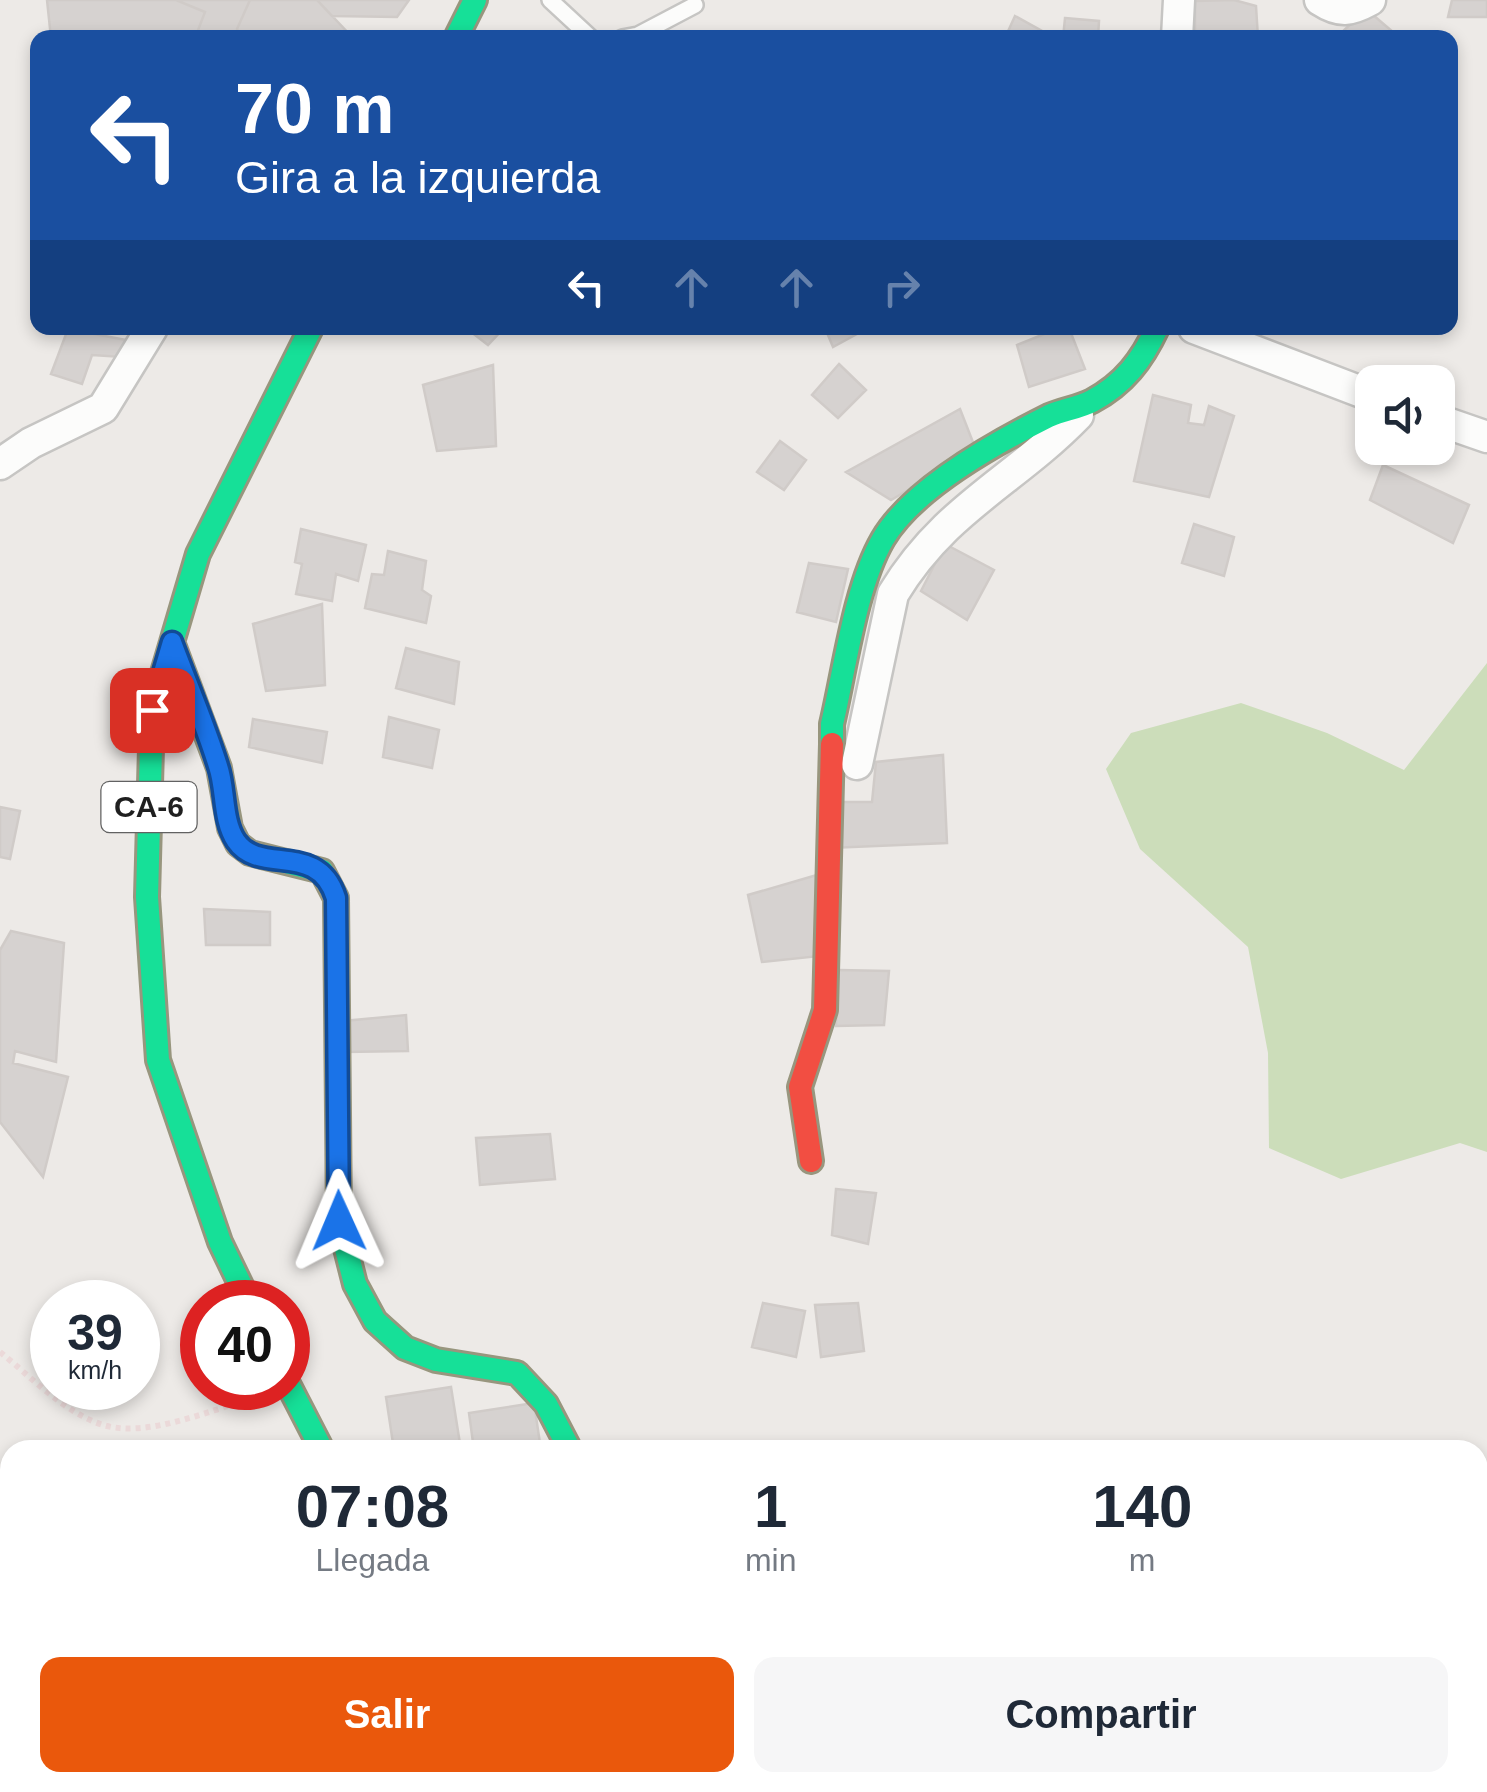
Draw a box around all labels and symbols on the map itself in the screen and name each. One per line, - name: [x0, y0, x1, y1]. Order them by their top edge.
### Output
- pin: [110, 668, 195, 753]
- road number: CA-6: [102, 782, 196, 832]
- position arrow: [287, 1169, 391, 1273]
- speed limit sign: 40: [180, 1280, 310, 1410]

